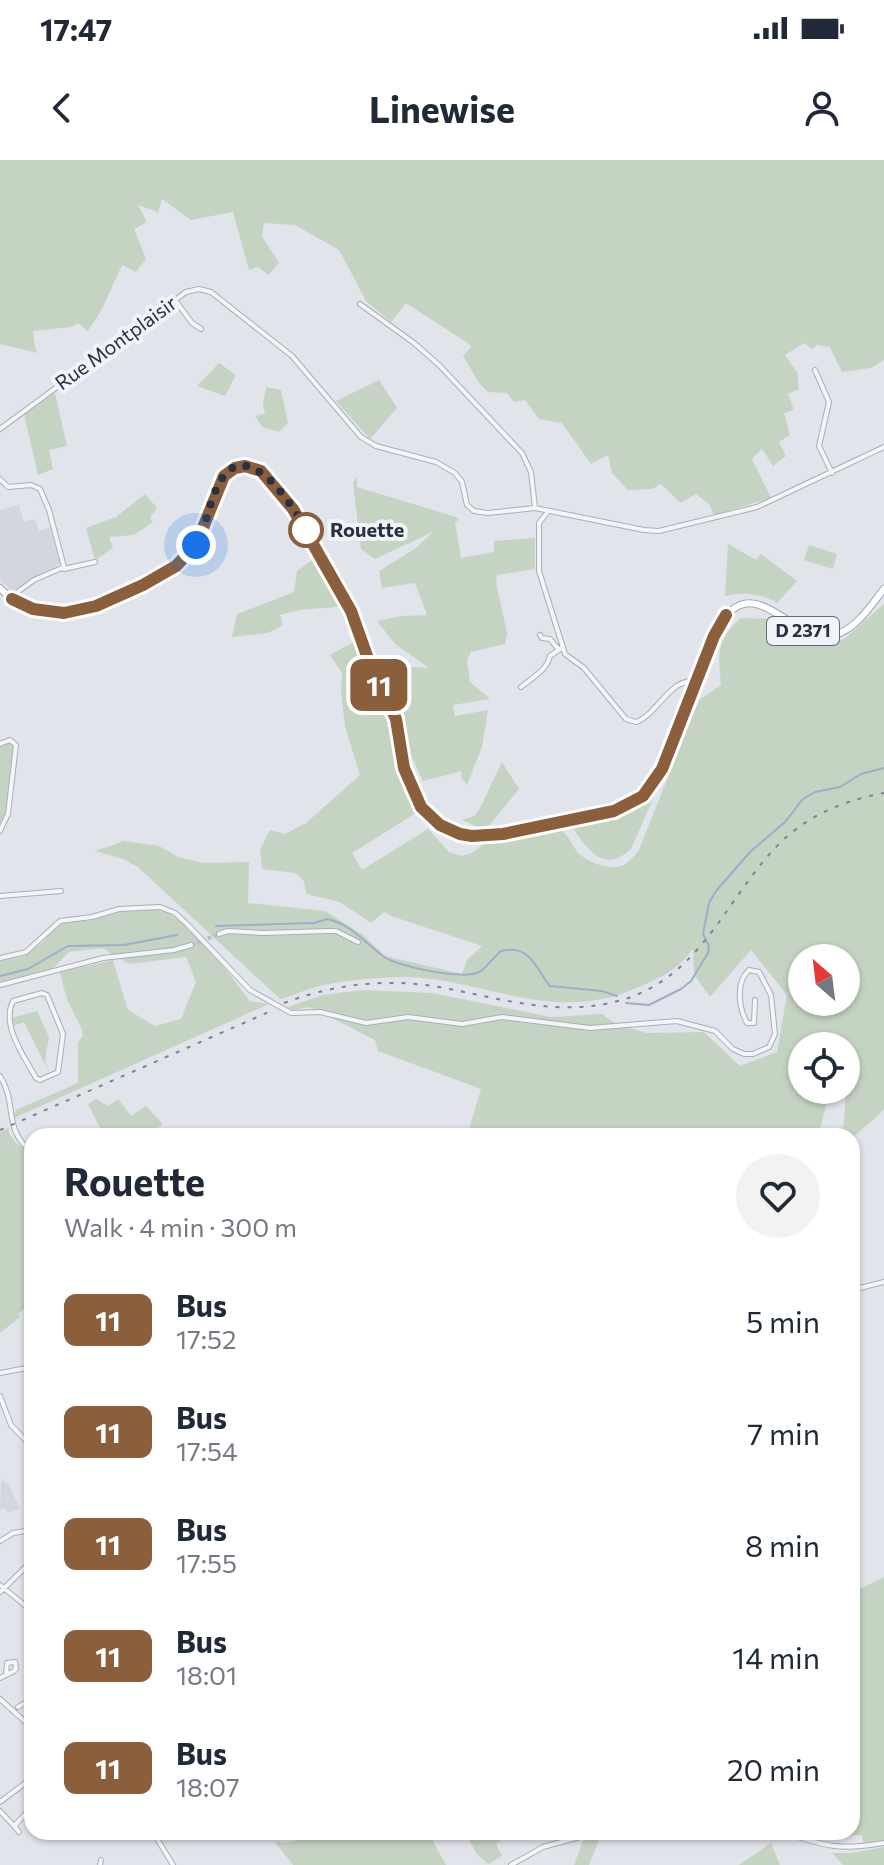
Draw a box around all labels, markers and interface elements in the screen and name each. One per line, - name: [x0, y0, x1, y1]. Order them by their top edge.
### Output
- text: 17:47: [40, 10, 112, 47]
- icon: back: [40, 86, 84, 130]
- text: Linewise: [369, 86, 515, 130]
- icon: person: [800, 86, 844, 130]
- street label: Rue Montplaisir: [50, 290, 181, 394]
- marker: Rouette: [289, 513, 323, 547]
- place label: Rouette: [330, 517, 404, 541]
- your location: [176, 525, 216, 565]
- road number: D 2371: [767, 617, 839, 645]
- line badge: 11: [343, 659, 415, 711]
- text: 11: [366, 668, 392, 702]
- north arrow: [788, 944, 860, 1016]
- map controls: [788, 944, 860, 1104]
- button: locate: [788, 1032, 860, 1104]
- button: heart: [736, 1154, 820, 1238]
- text: Rouette: [64, 1157, 205, 1204]
- text: Walk · 4 min · 300 m: [64, 1211, 297, 1242]
- text: Bus: [176, 1286, 227, 1323]
- text: 5 min: [746, 1302, 820, 1339]
- text: 11: [95, 1303, 121, 1337]
- text: 17:52: [176, 1323, 236, 1354]
- text: Bus: [176, 1398, 227, 1435]
- text: 7 min: [747, 1414, 820, 1451]
- text: 11: [95, 1415, 121, 1449]
- text: 17:54: [176, 1435, 238, 1466]
- text: Bus: [176, 1510, 227, 1547]
- text: 8 min: [745, 1526, 820, 1563]
- text: 11: [95, 1527, 121, 1561]
- text: 17:55: [176, 1547, 237, 1578]
- text: Bus: [176, 1622, 227, 1659]
- text: 14 min: [732, 1638, 820, 1675]
- text: 11: [95, 1639, 121, 1673]
- text: 18:01: [176, 1659, 237, 1690]
- text: Bus: [176, 1734, 227, 1771]
- text: 20 min: [727, 1750, 820, 1787]
- text: 11: [95, 1751, 121, 1785]
- text: 18:07: [176, 1771, 240, 1802]

